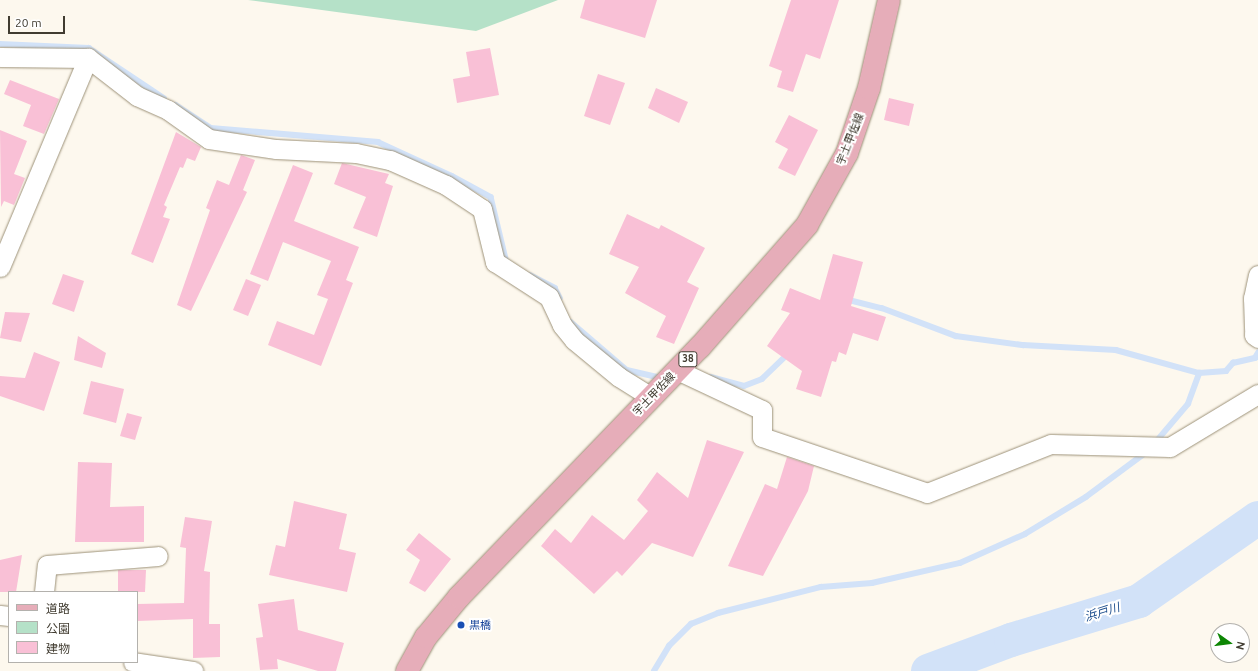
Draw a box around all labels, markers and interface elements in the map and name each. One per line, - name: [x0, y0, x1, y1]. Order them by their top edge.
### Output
- scale bar: [10, 8, 67, 34]
- text: 20 m: [15, 16, 42, 29]
- street label: 宇土甲佐線: [834, 111, 866, 167]
- road number: 38: [678, 351, 698, 367]
- street label: 宇土甲佐線: [630, 370, 678, 418]
- legend: [8, 591, 138, 663]
- water label: 浜戸川: [1083, 600, 1121, 624]
- text: 道路: [46, 602, 70, 615]
- place label: 黒橋: [469, 618, 491, 632]
- marker: 黒橋: [456, 620, 466, 630]
- text: 公園: [46, 622, 70, 635]
- north arrow: [1210, 623, 1250, 663]
- text: N: [1234, 640, 1247, 651]
- text: 建物: [46, 642, 70, 655]

